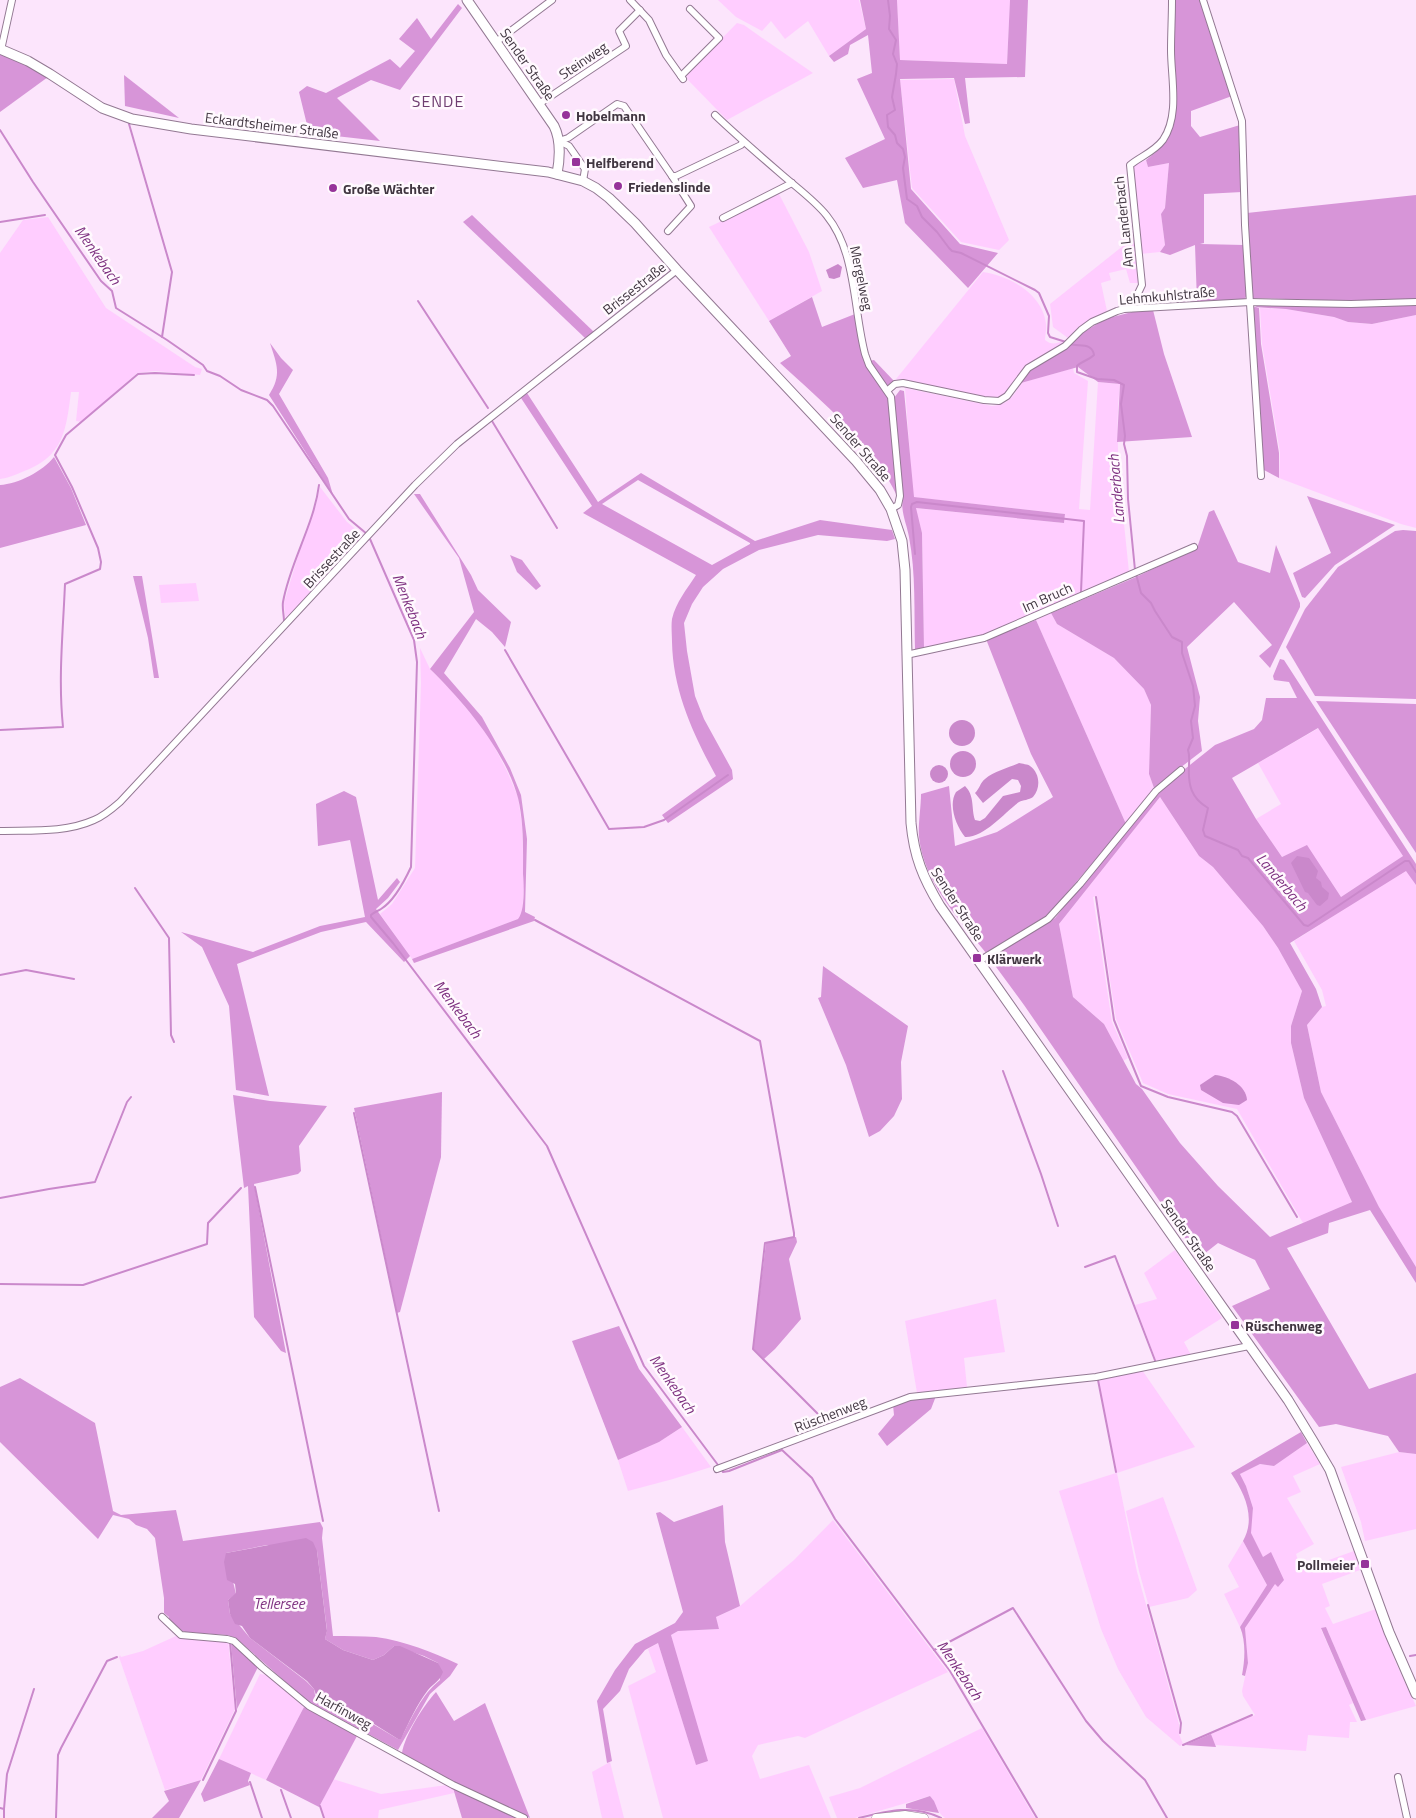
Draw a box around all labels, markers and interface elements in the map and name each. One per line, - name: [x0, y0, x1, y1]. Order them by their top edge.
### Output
- street label: Sender Straße: [495, 24, 561, 104]
- street label: Steinweg: [554, 36, 612, 84]
- district label: SENDE: [412, 89, 464, 113]
- place label: Hobelmann: [576, 105, 646, 126]
- street label: Eckardtsheimer Straße: [204, 106, 340, 144]
- marker: Hobelmann: [560, 109, 572, 121]
- place label: Helfberend: [586, 152, 654, 173]
- marker: Helfberend: [570, 156, 582, 168]
- street label: Am Landerbach: [1108, 175, 1138, 269]
- place label: Friedenslinde: [628, 176, 710, 197]
- place label: Große Wächter: [343, 178, 434, 199]
- marker: Friedenslinde: [612, 180, 624, 192]
- marker: Große Wächter: [327, 182, 339, 194]
- water label: Menkebach: [69, 221, 127, 290]
- street label: Mergelweg: [845, 244, 879, 312]
- street label: Brissestraße: [598, 257, 670, 319]
- street label: Lehmkuhlstraße: [1118, 280, 1216, 310]
- street label: Sender Straße: [826, 408, 896, 486]
- water label: Landerbach: [1101, 453, 1130, 524]
- street label: Brissestraße: [298, 523, 364, 593]
- water label: Menkebach: [387, 570, 434, 642]
- street label: Im Bruch: [1019, 577, 1075, 617]
- water label: Landerbach: [1251, 848, 1313, 916]
- street label: Sender Straße: [926, 863, 990, 945]
- place label: Klärwerk: [987, 948, 1043, 969]
- marker: Klärwerk: [971, 952, 983, 964]
- water label: Menkebach: [428, 975, 488, 1043]
- street label: Sender Straße: [1156, 1195, 1222, 1275]
- place label: Rüschenweg: [1245, 1315, 1323, 1336]
- marker: Rüschenweg: [1229, 1319, 1241, 1331]
- water label: Menkebach: [644, 1350, 702, 1419]
- street label: Rüschenweg: [791, 1391, 869, 1437]
- place label: Pollmeier: [1297, 1554, 1355, 1575]
- marker: Pollmeier: [1359, 1558, 1371, 1570]
- water label: Tellersee: [253, 1592, 306, 1615]
- water label: Menkebach: [931, 1635, 989, 1705]
- street label: Harfinweg: [312, 1686, 376, 1734]

